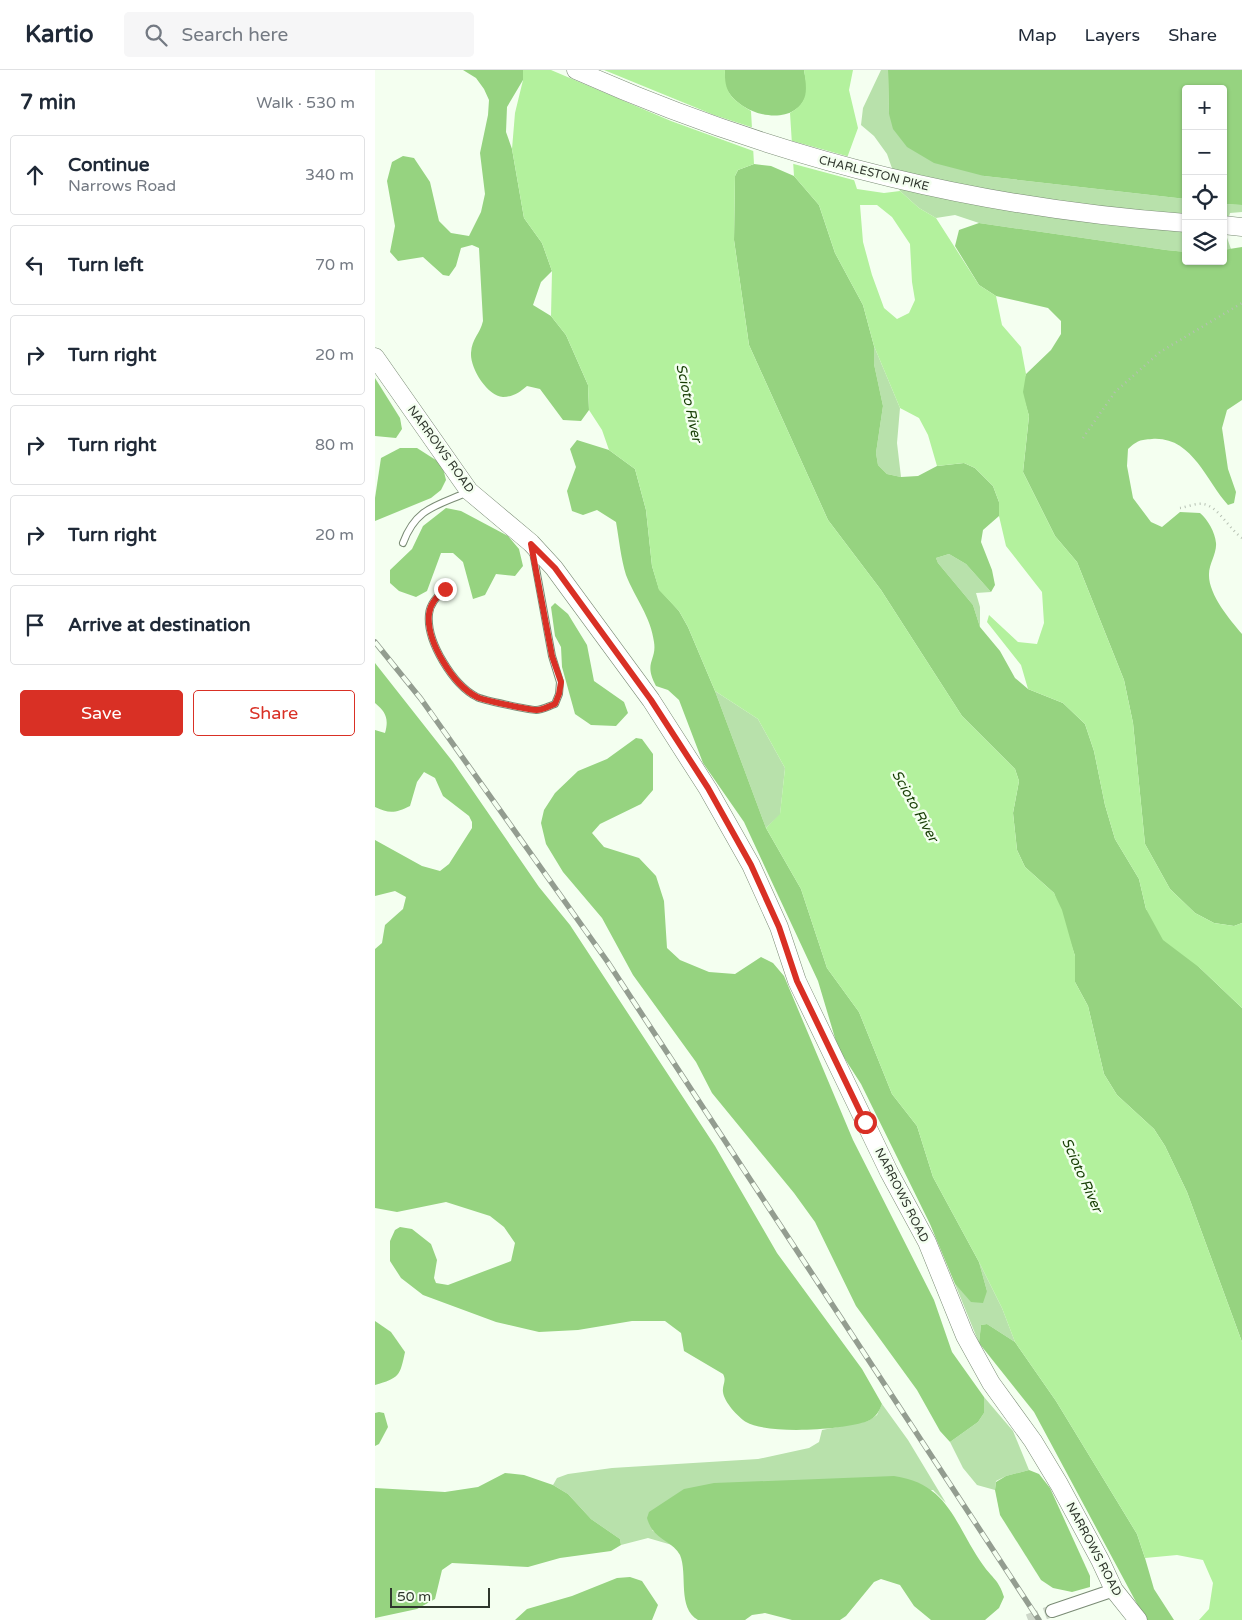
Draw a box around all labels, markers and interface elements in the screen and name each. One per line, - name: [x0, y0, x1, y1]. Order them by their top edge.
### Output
- search box: [124, 12, 474, 57]
- text: Kartio: [25, 20, 94, 49]
- icon: search: [142, 21, 170, 49]
- text: Search here: [182, 24, 288, 46]
- text: Map: [1018, 24, 1057, 46]
- text: Layers: [1085, 24, 1140, 46]
- text: Share: [1168, 24, 1217, 46]
- map controls: [1182, 85, 1227, 265]
- button: +: [1182, 85, 1227, 130]
- text: 7 min: [20, 90, 76, 115]
- text: Walk · 530 m: [256, 93, 355, 113]
- button: −: [1182, 130, 1227, 175]
- street label: CHARLESTON PIKE: [817, 153, 931, 194]
- text: Continue: [68, 154, 150, 176]
- icon: ahead: [21, 161, 49, 189]
- text: 340 m: [305, 165, 354, 185]
- button: locate: [1182, 175, 1227, 220]
- text: Narrows Road: [68, 176, 176, 196]
- button: layers: [1182, 220, 1227, 265]
- icon: left: [21, 251, 49, 279]
- text: Turn left: [68, 254, 144, 276]
- text: 70 m: [315, 255, 354, 275]
- icon: right: [21, 341, 49, 369]
- text: Turn right: [68, 344, 156, 366]
- text: 20 m: [315, 345, 354, 365]
- water label: Scioto River: [672, 362, 706, 445]
- street label: NARROWS ROAD: [405, 403, 477, 495]
- icon: right: [21, 431, 49, 459]
- text: Turn right: [68, 434, 156, 456]
- text: 80 m: [315, 435, 354, 455]
- icon: right: [21, 521, 49, 549]
- text: Turn right: [68, 524, 156, 546]
- text: 20 m: [315, 525, 354, 545]
- route end: [434, 578, 457, 601]
- icon: arrive: [21, 611, 49, 639]
- text: Arrive at destination: [68, 614, 251, 636]
- button: Save: [20, 690, 183, 736]
- button: Share: [193, 690, 355, 736]
- water label: Scioto River: [888, 767, 942, 846]
- route start: [854, 1111, 877, 1134]
- water label: Scioto River: [1058, 1135, 1107, 1216]
- street label: NARROWS ROAD: [872, 1145, 932, 1245]
- street label: NARROWS ROAD: [1063, 1500, 1125, 1598]
- scale bar: [390, 1585, 490, 1608]
- text: 50 m: [397, 1588, 431, 1605]

